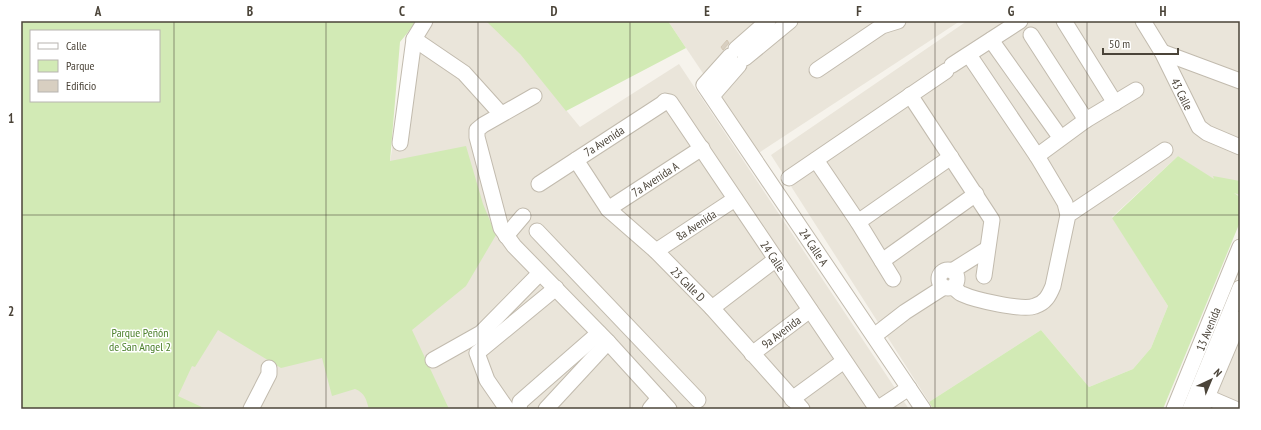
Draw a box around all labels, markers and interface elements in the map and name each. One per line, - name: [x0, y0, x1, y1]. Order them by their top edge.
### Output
- text: A: [94, 3, 102, 20]
- text: B: [247, 3, 253, 20]
- text: C: [399, 3, 405, 20]
- text: D: [551, 3, 558, 20]
- text: E: [704, 3, 710, 20]
- text: F: [856, 3, 862, 20]
- text: G: [1008, 3, 1015, 20]
- text: H: [1160, 3, 1167, 20]
- legend: [30, 30, 160, 102]
- scale bar: [1103, 30, 1178, 56]
- text: 50 m: [1109, 36, 1130, 51]
- text: Calle: [66, 38, 87, 53]
- text: Parque: [66, 58, 95, 73]
- street label: 43 Calle: [1168, 75, 1196, 113]
- text: Edificio: [66, 78, 96, 93]
- text: 1: [8, 110, 14, 127]
- street label: 7a Avenida: [581, 122, 627, 160]
- street label: 7a Avenida A: [629, 158, 682, 200]
- street label: 8a Avenida: [673, 206, 719, 244]
- street label: 24 Calle A: [796, 225, 832, 269]
- street label: 24 Calle: [757, 238, 789, 274]
- street label: 23 Calle D: [668, 264, 708, 304]
- text: 2: [8, 303, 14, 320]
- street label: 13 Avenida: [1192, 305, 1224, 353]
- street label: 9a Avenida: [758, 312, 804, 352]
- park label: Parque Peñón de San Angel 2: [109, 325, 171, 354]
- north arrow: [1191, 360, 1231, 400]
- text: N: [1211, 366, 1225, 380]

